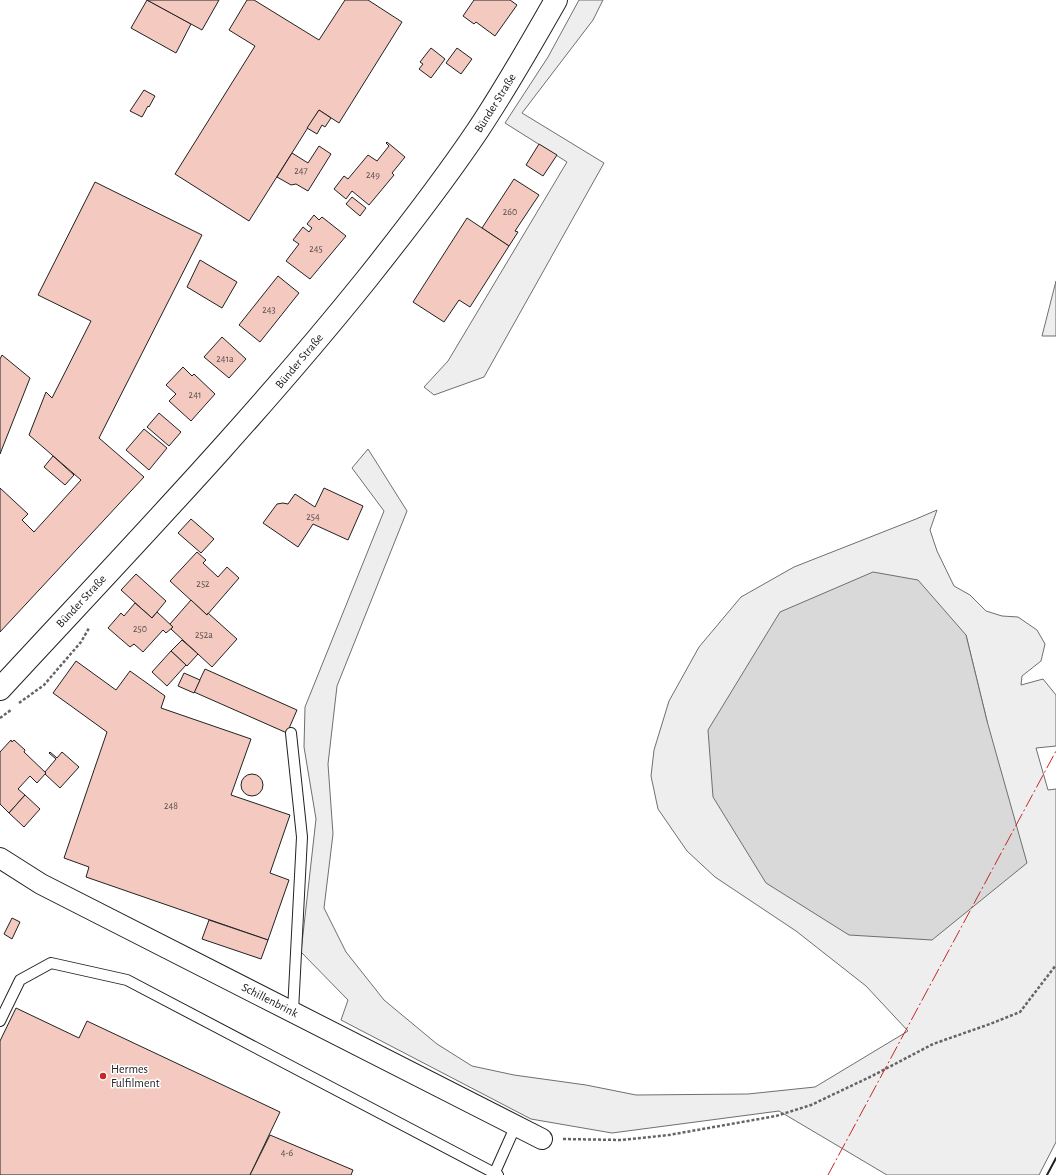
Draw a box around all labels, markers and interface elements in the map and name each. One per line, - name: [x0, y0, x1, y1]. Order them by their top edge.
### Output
- street label: Bünder Straße: [472, 71, 518, 135]
- house number: 247: [294, 166, 308, 176]
- house number: 249: [366, 170, 380, 180]
- house number: 260: [503, 207, 517, 217]
- house number: 245: [309, 244, 323, 254]
- house number: 243: [262, 305, 276, 315]
- street label: Bünder Straße: [273, 331, 325, 391]
- house number: 241a: [216, 354, 234, 364]
- house number: 241: [189, 390, 201, 400]
- house number: 254: [306, 512, 320, 522]
- street label: Bünder Straße: [54, 572, 108, 630]
- house number: 252: [196, 579, 210, 589]
- house number: 250: [133, 624, 147, 634]
- house number: 252a: [195, 630, 213, 640]
- house number: 248: [164, 801, 178, 811]
- street label: Schillenbrink: [240, 981, 301, 1020]
- place label: Hermes Fulfilment: [111, 1063, 160, 1089]
- marker: Hermes Fulfilment: [98, 1071, 108, 1081]
- house number: 4-6: [281, 1148, 294, 1158]

